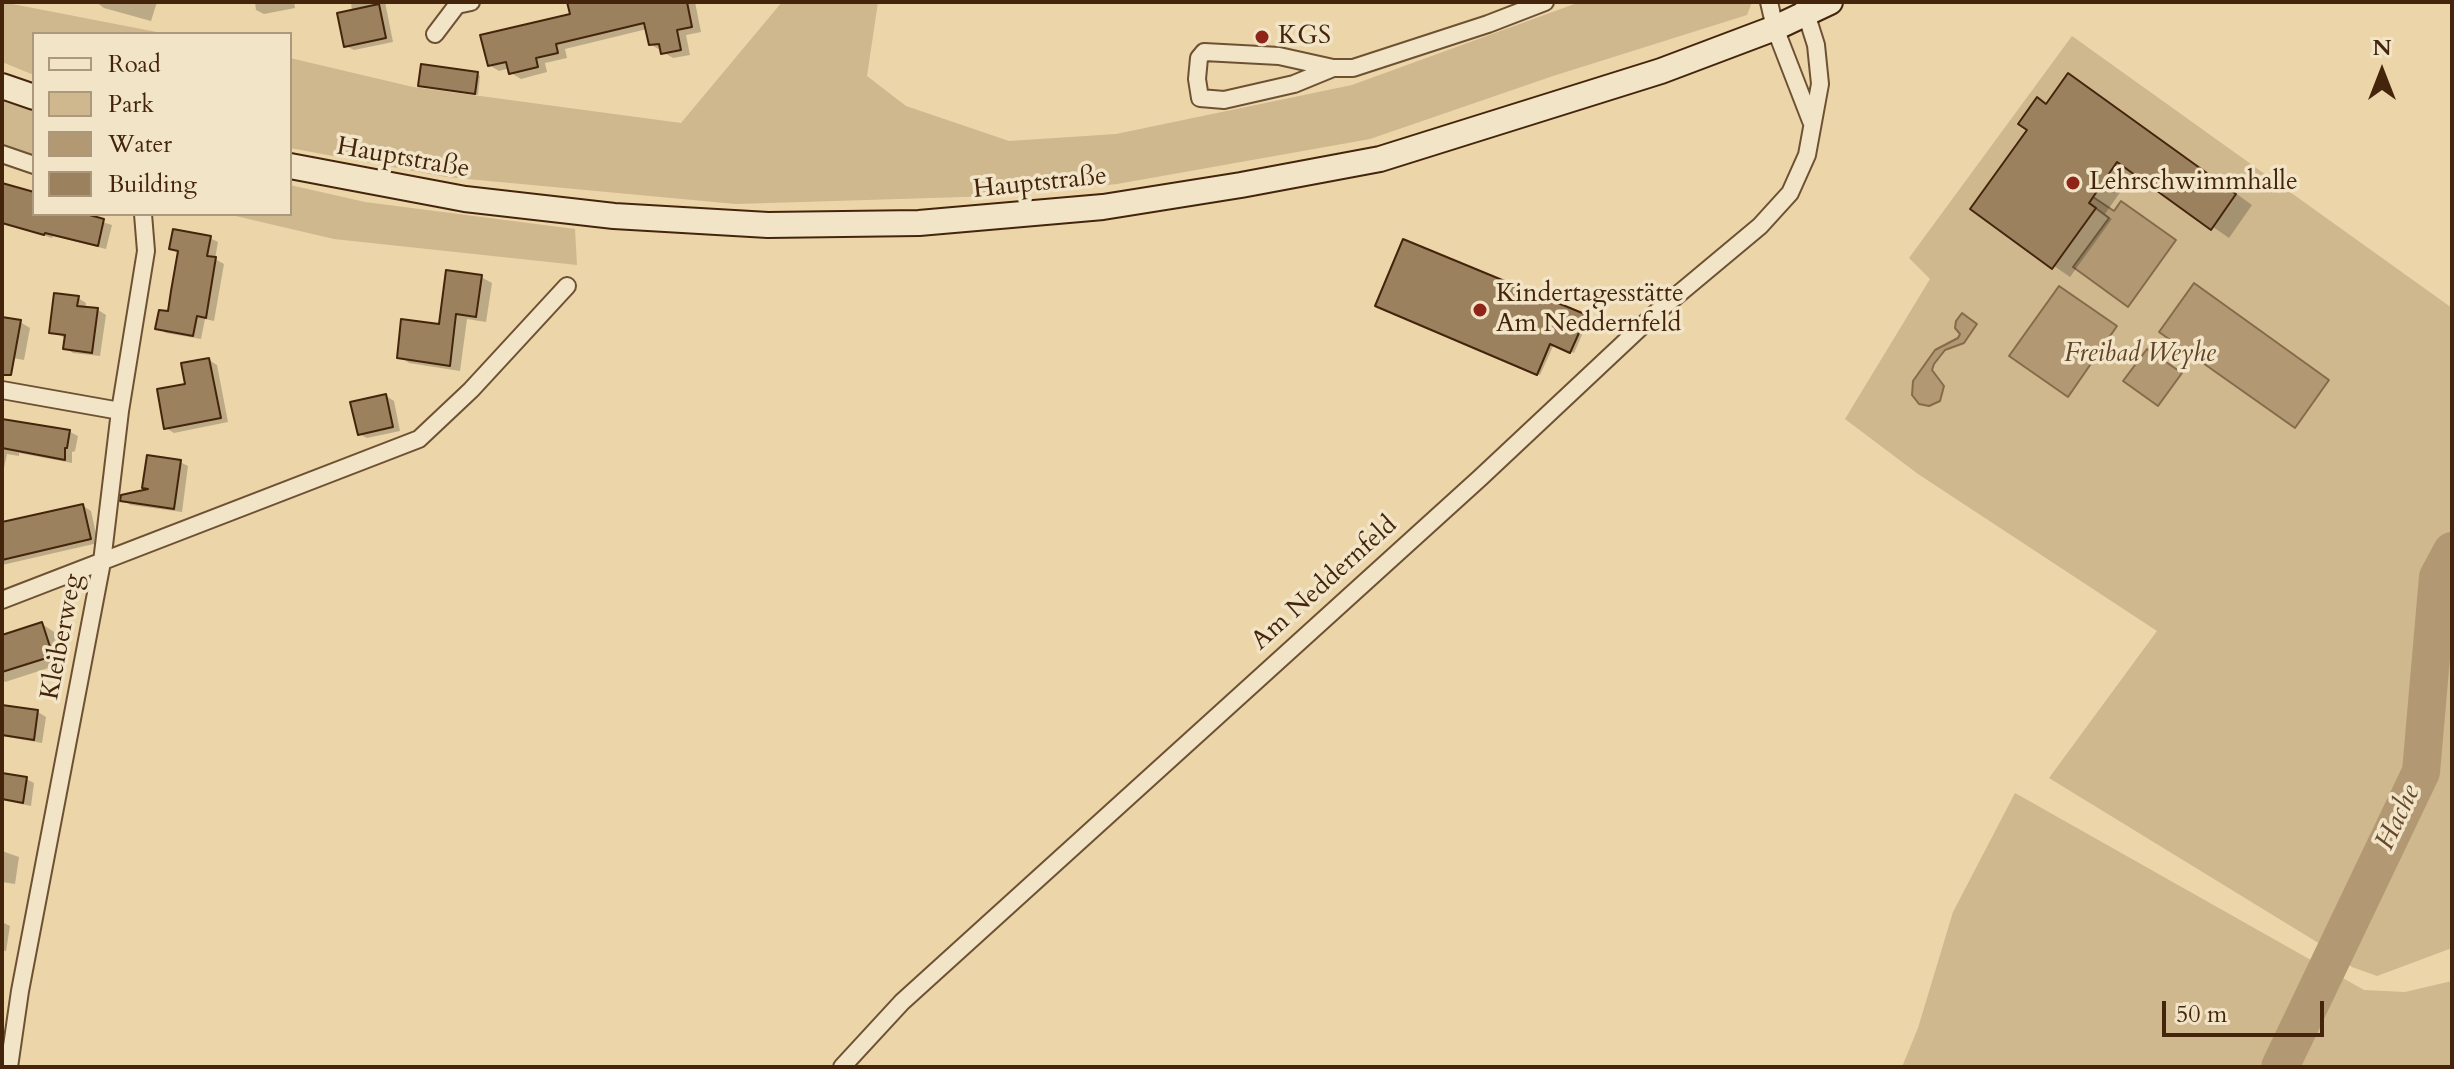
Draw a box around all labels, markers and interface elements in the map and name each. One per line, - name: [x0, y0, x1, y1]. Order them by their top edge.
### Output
- place label: KGS: [1278, 21, 1331, 53]
- marker: KGS: [1253, 28, 1271, 46]
- legend: [32, 32, 292, 216]
- north arrow: [2342, 32, 2422, 112]
- text: N: [2372, 33, 2392, 63]
- text: Road: [108, 48, 161, 81]
- text: Park: [108, 88, 154, 121]
- text: Water: [108, 128, 172, 161]
- street label: Hauptstraße: [334, 132, 472, 186]
- street label: Hauptstraße: [972, 161, 1108, 207]
- place label: Lehrschwimmhalle: [2089, 167, 2298, 199]
- text: Building: [108, 168, 197, 201]
- marker: Lehrschwimmhalle: [2064, 174, 2082, 192]
- place label: Kindertagesstätte Am Neddernfeld: [1496, 279, 1684, 340]
- marker: Kindertagesstätte Am Neddernfeld: [1471, 301, 1489, 319]
- park label: Freibad Weyhe: [2064, 339, 2216, 371]
- street label: Am Neddernfeld: [1246, 510, 1404, 658]
- street label: Kleiberweg: [36, 571, 90, 703]
- water label: Hache: [2369, 780, 2429, 856]
- scale bar: [2166, 985, 2328, 1035]
- text: 50 m: [2176, 998, 2227, 1031]

